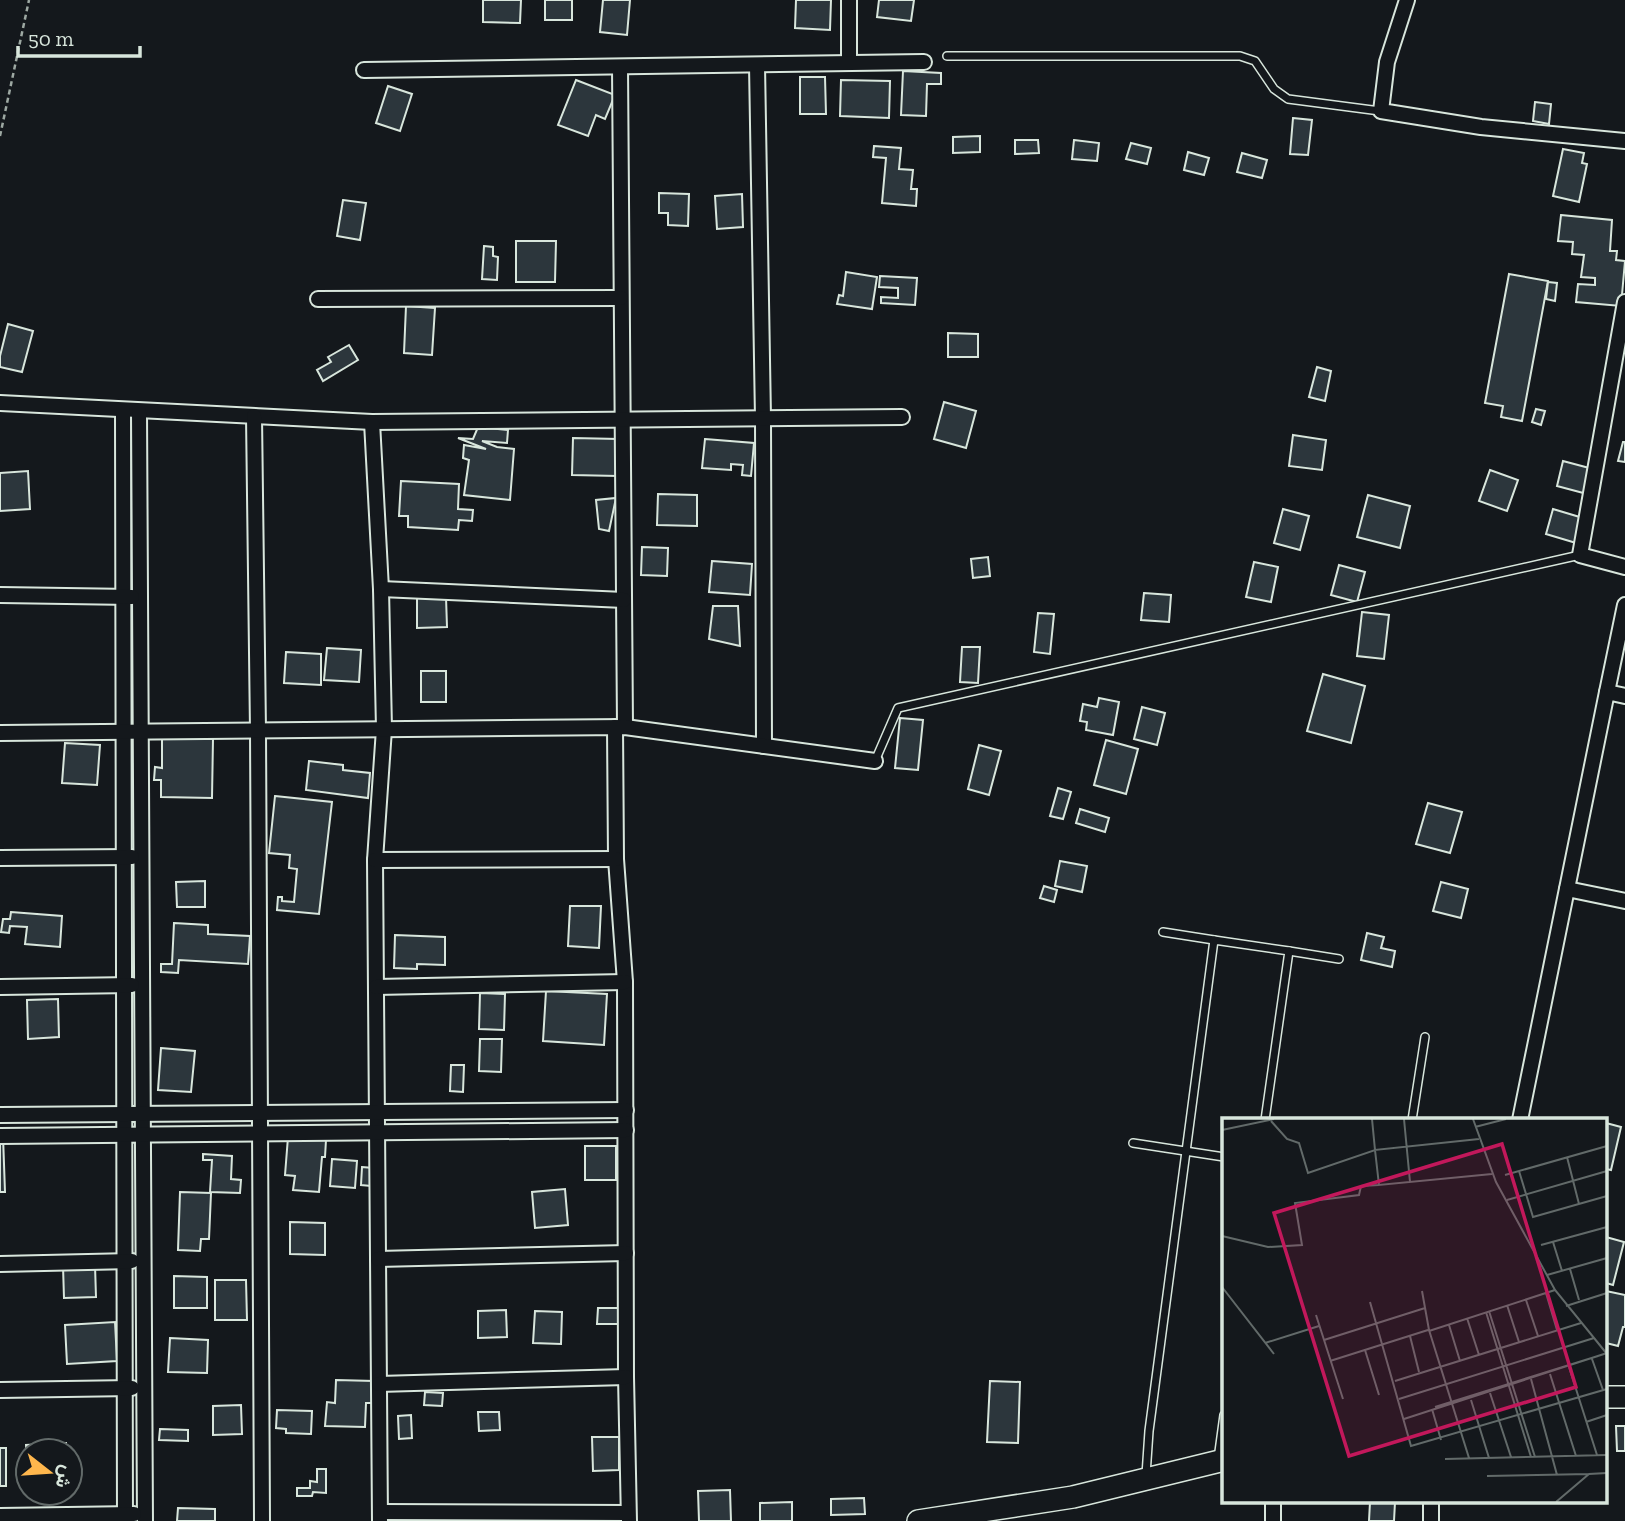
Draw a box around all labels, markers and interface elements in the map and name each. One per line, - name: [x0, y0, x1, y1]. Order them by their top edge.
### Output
- scale bar: [18, 14, 140, 58]
- text: 50 m: [28, 26, 74, 51]
- inset map: [1222, 1118, 1608, 1504]
- north arrow: [14, 1437, 84, 1507]
- text: ش: [50, 1463, 79, 1491]

